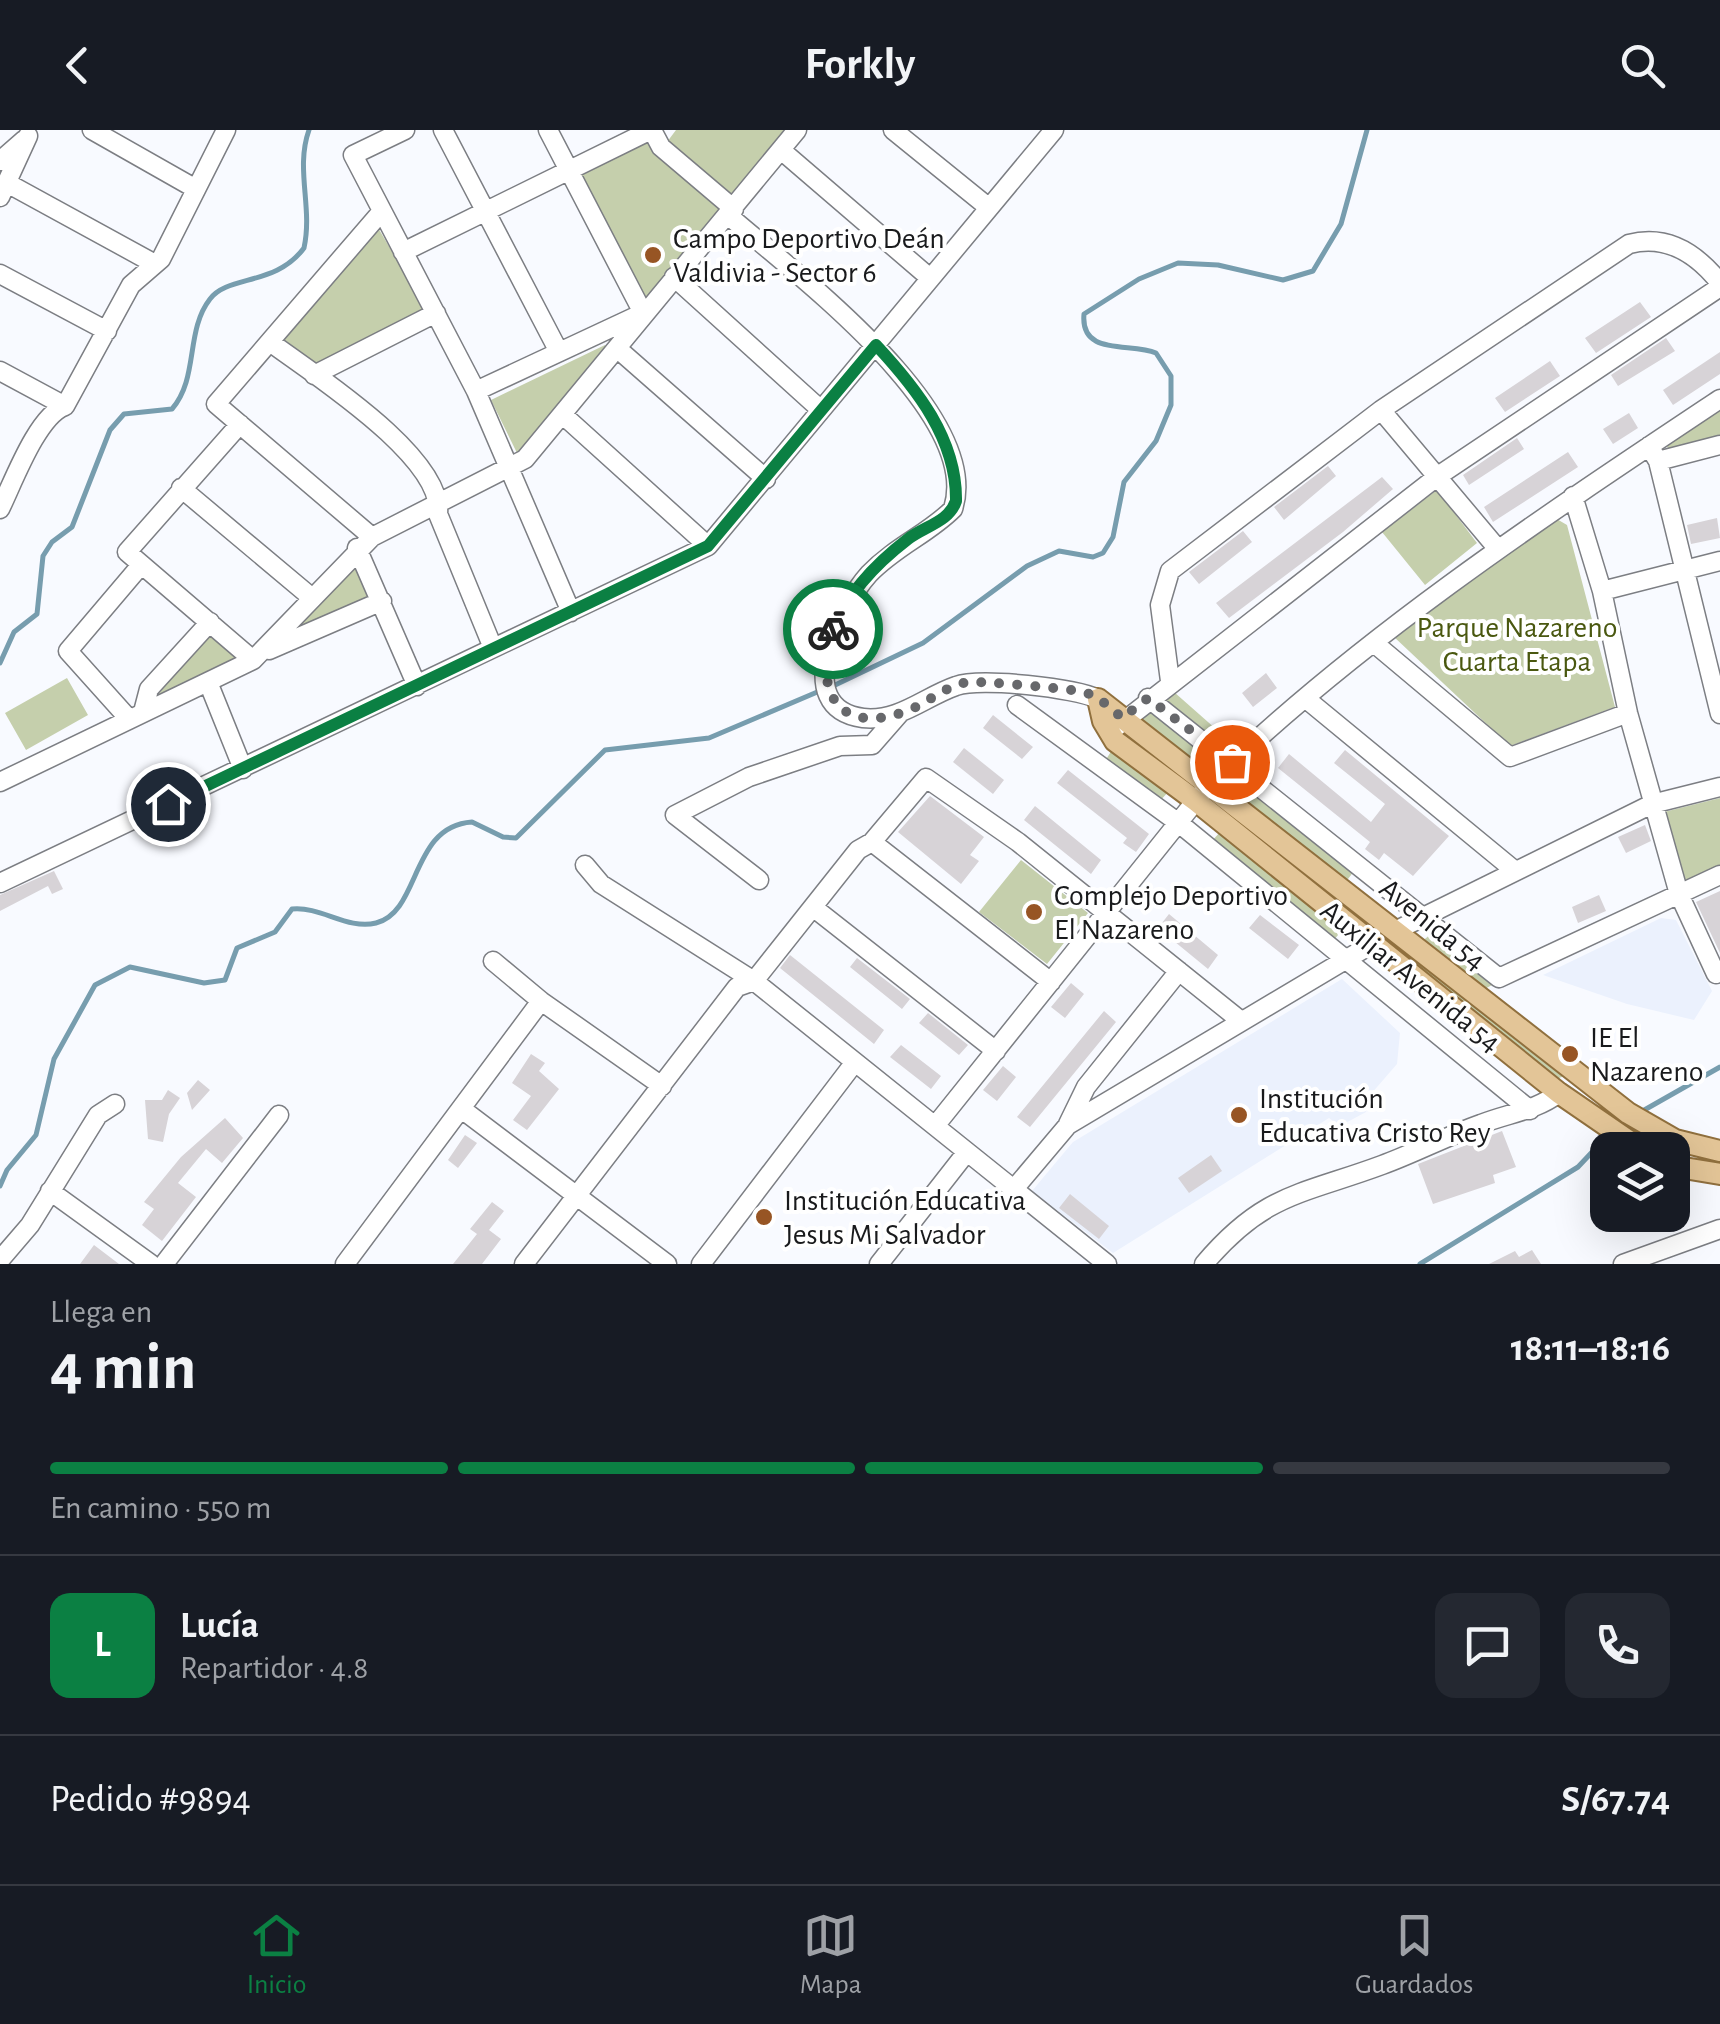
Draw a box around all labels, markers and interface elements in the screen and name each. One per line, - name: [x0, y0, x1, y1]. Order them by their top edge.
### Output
- icon: back: [50, 38, 105, 93]
- icon: search: [1615, 38, 1670, 93]
- text: Forkly: [805, 42, 915, 87]
- place label: Campo Deportivo Deán Valdivia - Sector 6: [673, 224, 945, 288]
- marker: Campo Deportivo Deán Valdivia - Sector 6: [642, 244, 664, 266]
- courier: [783, 579, 883, 679]
- icon: bike: [806, 602, 861, 657]
- park label: Parque Nazareno Cuarta Etapa: [1417, 613, 1617, 677]
- pin: [1190, 720, 1275, 805]
- icon: bag: [1205, 735, 1260, 790]
- pin: [126, 762, 211, 847]
- icon: home: [141, 777, 196, 832]
- street label: Avenida 54: [1374, 873, 1491, 976]
- place label: Complejo Deportivo El Nazareno: [1054, 881, 1288, 945]
- street label: Auxiliar Avenida 54: [1315, 895, 1506, 1058]
- marker: Complejo Deportivo El Nazareno: [1023, 901, 1045, 923]
- place label: IE El Nazareno: [1590, 1023, 1703, 1087]
- marker: IE El Nazareno: [1559, 1043, 1581, 1065]
- place label: Institución Educativa Cristo Rey: [1259, 1084, 1491, 1148]
- marker: Institución Educativa Cristo Rey: [1228, 1104, 1250, 1126]
- map controls: [1590, 1132, 1690, 1232]
- button: layers: [1590, 1132, 1690, 1232]
- place label: Institución Educativa Jesus Mi Salvador: [784, 1186, 1026, 1250]
- marker: Institución Educativa Jesus Mi Salvador: [753, 1206, 775, 1228]
- text: Llega en: [50, 1296, 152, 1328]
- text: 18:11–18:16: [1511, 1330, 1670, 1368]
- text: 4 min: [50, 1336, 196, 1401]
- text: En camino · 550 m: [50, 1492, 271, 1524]
- button: chat: [1435, 1593, 1540, 1698]
- button: phone: [1565, 1593, 1670, 1698]
- text: Lucía: [180, 1607, 259, 1645]
- text: L: [94, 1626, 111, 1664]
- text: Repartidor · 4.8: [180, 1652, 368, 1684]
- text: Pedido #9894: [50, 1781, 251, 1819]
- text: S/67.74: [1561, 1781, 1670, 1819]
- tab: Inicio: [247, 1908, 306, 2002]
- tab: Mapa: [800, 1908, 862, 2002]
- tab: Guardados: [1355, 1908, 1473, 2002]

